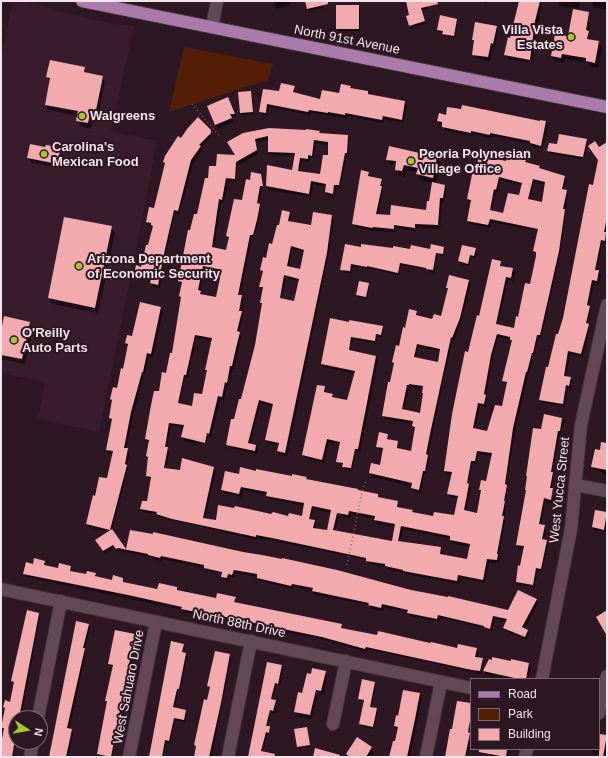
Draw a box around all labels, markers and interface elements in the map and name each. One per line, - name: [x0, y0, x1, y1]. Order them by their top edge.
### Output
- street label: North 91st Avenue: [293, 22, 401, 58]
- place label: Villa Vista Estates: [502, 22, 563, 53]
- marker: Villa Vista Estates: [566, 32, 576, 42]
- place label: Walgreens: [90, 108, 155, 124]
- marker: Walgreens: [77, 111, 87, 121]
- place label: Carolina's Mexican Food: [52, 139, 139, 170]
- place label: Peoria Polynesian Village Office: [419, 146, 531, 177]
- marker: Carolina's Mexican Food: [39, 149, 49, 159]
- marker: Peoria Polynesian Village Office: [406, 156, 416, 166]
- place label: Arizona Department of Economic Security: [87, 251, 220, 282]
- marker: Arizona Department of Economic Security: [74, 261, 84, 271]
- place label: O'Reilly Auto Parts: [22, 325, 88, 356]
- marker: O'Reilly Auto Parts: [9, 335, 19, 345]
- street label: West Yucca Street: [547, 436, 573, 544]
- street label: North 88th Drive: [191, 607, 287, 641]
- street label: West Sahuaro Drive: [110, 629, 148, 745]
- legend: [470, 678, 600, 750]
- text: Road: [508, 687, 537, 701]
- text: Park: [508, 707, 533, 721]
- north arrow: [8, 710, 48, 750]
- text: N: [32, 727, 45, 737]
- text: Building: [508, 727, 551, 741]

